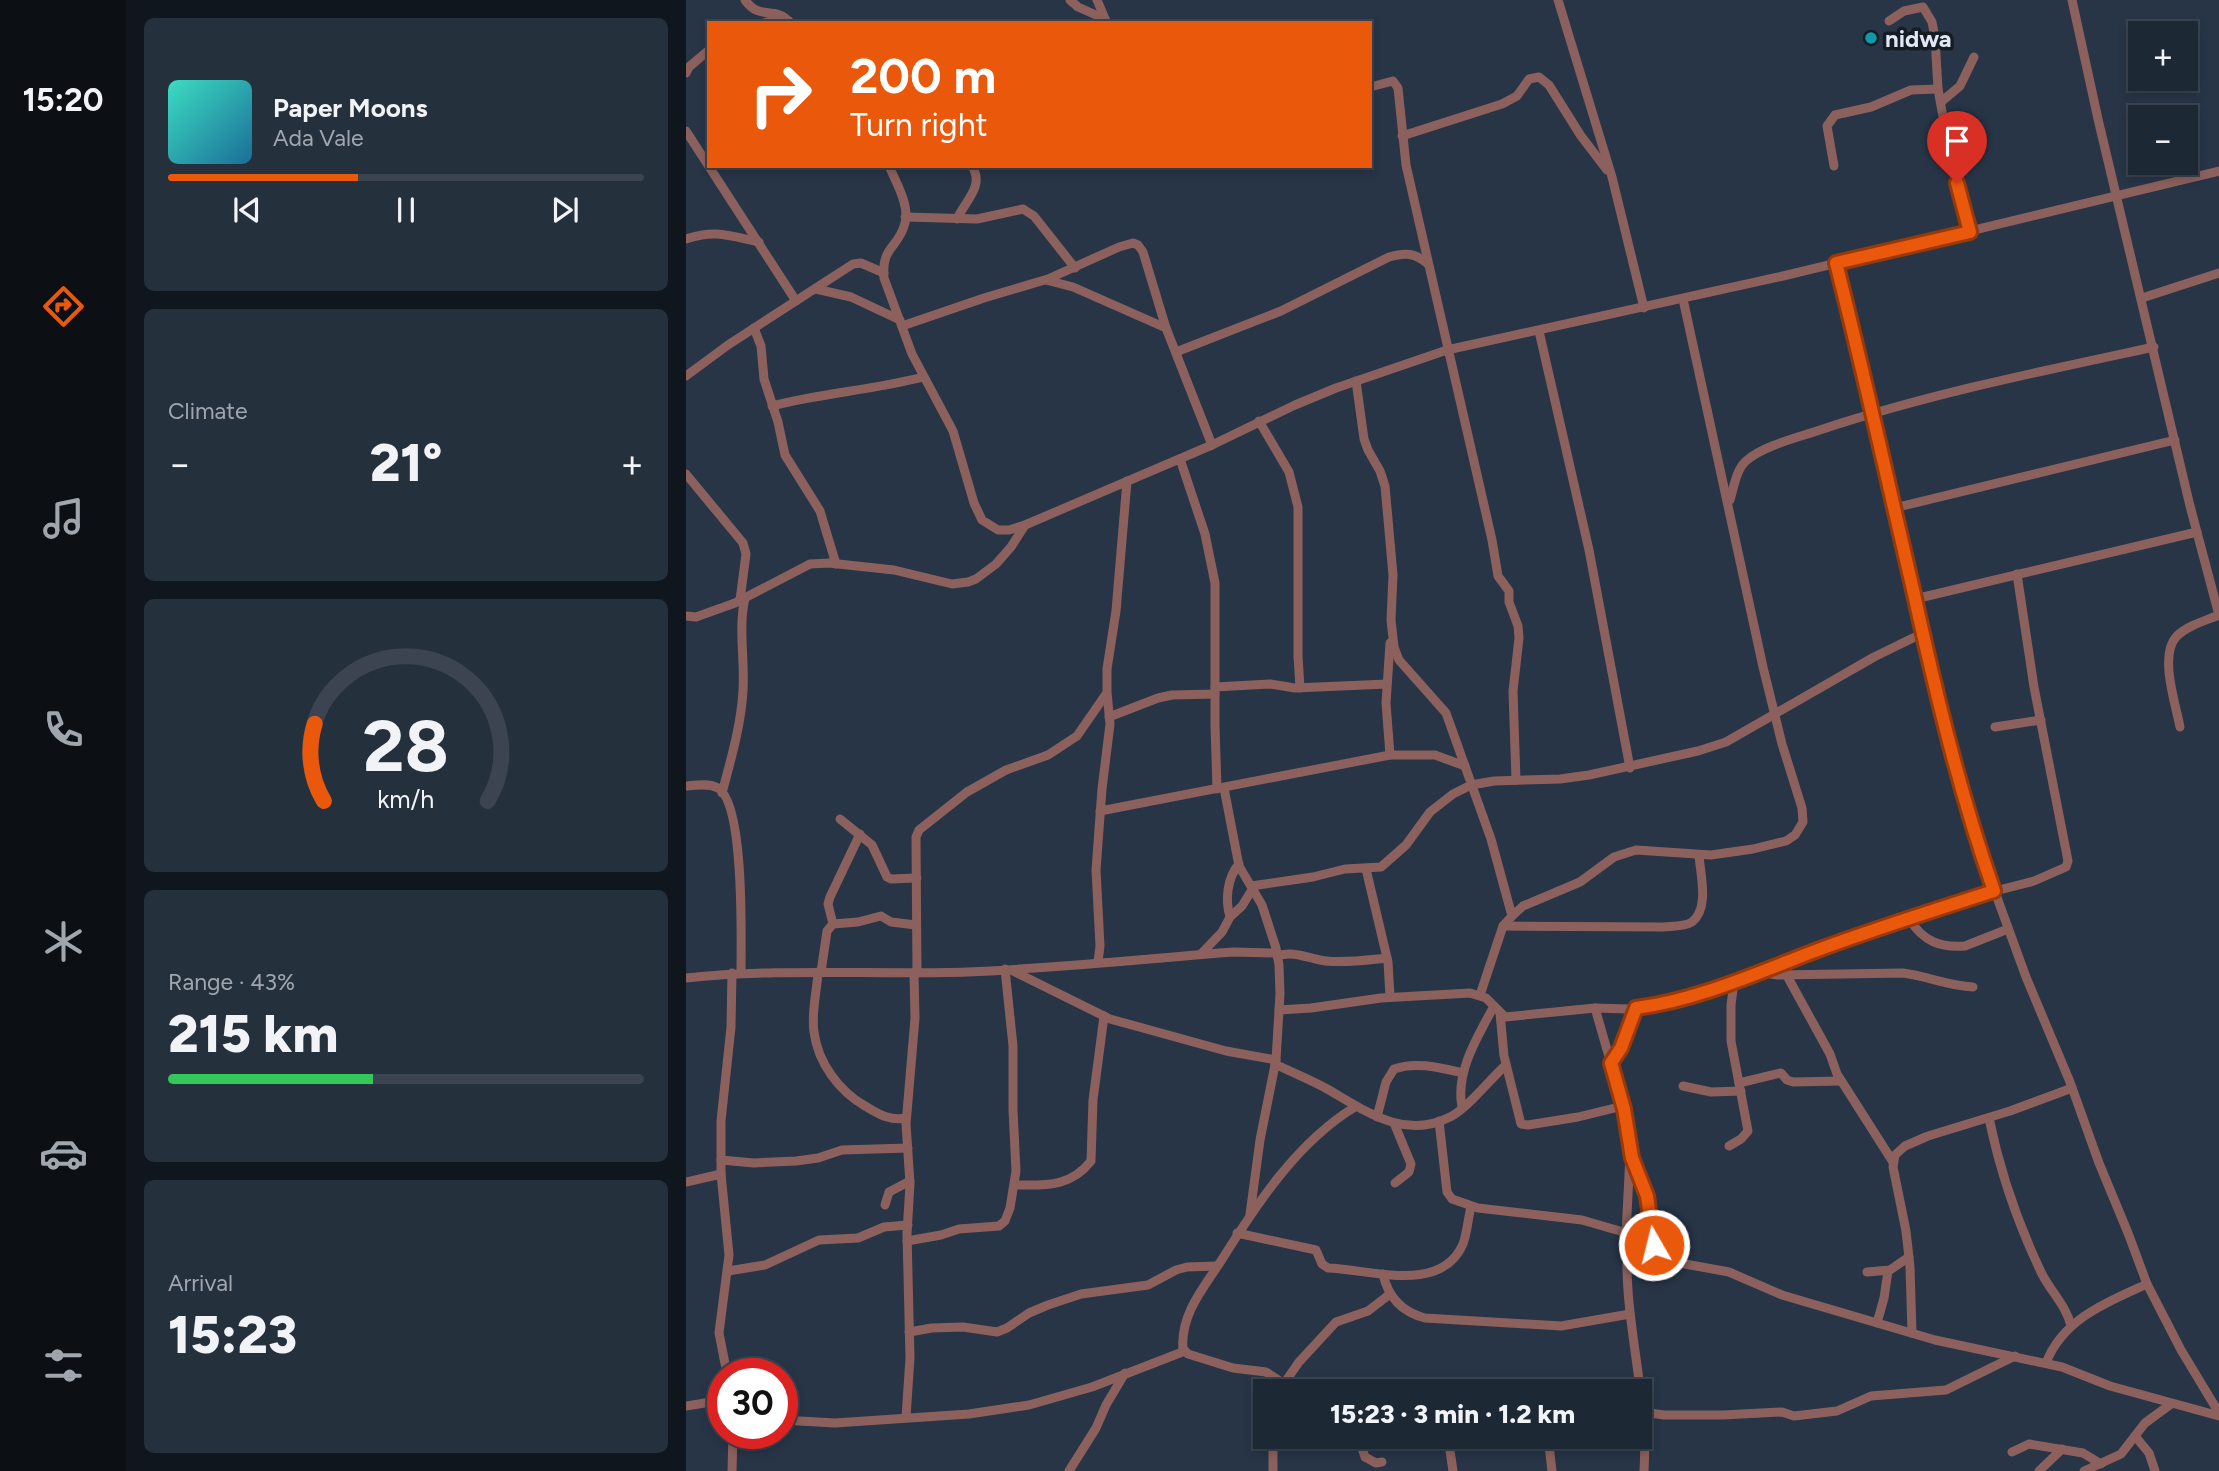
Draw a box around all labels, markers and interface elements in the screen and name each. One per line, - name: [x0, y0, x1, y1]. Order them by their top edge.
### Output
- map controls: [2128, 21, 2198, 175]
- button: +: [2128, 21, 2198, 91]
- place label: nidwa: [1885, 24, 1952, 53]
- marker: nidwa: [1863, 30, 1879, 46]
- text: 200 m: [850, 46, 996, 105]
- icon: right: [735, 49, 826, 140]
- text: 15:20: [23, 81, 104, 119]
- text: Paper Moons: [273, 92, 428, 124]
- button: −: [2128, 105, 2198, 175]
- text: Turn right: [850, 106, 988, 144]
- pin: [1927, 111, 1987, 183]
- icon: arrive: [1938, 122, 1976, 160]
- text: Ada Vale: [273, 124, 364, 152]
- icon: previous: [228, 191, 266, 229]
- icon: pause: [387, 191, 425, 229]
- icon: next: [546, 191, 584, 229]
- icon: directions: [39, 282, 88, 331]
- text: Climate: [168, 397, 247, 425]
- text: 21°: [370, 432, 442, 494]
- text: −: [168, 441, 192, 487]
- text: +: [620, 441, 644, 487]
- icon: music: [39, 494, 88, 543]
- text: 28: [363, 703, 449, 790]
- icon: phone: [39, 705, 88, 754]
- text: km/h: [377, 784, 435, 814]
- icon: climate: [39, 917, 88, 966]
- text: Range · 43%: [168, 968, 295, 996]
- text: 215 km: [168, 1003, 338, 1065]
- icon: car: [39, 1129, 88, 1178]
- position arrow: [1617, 1208, 1691, 1282]
- text: Arrival: [168, 1269, 233, 1297]
- text: 15:23: [168, 1304, 297, 1366]
- icon: filters: [39, 1341, 88, 1390]
- speed limit sign: 30: [707, 1358, 798, 1449]
- text: 15:23 · 3 min · 1.2 km: [1330, 1398, 1575, 1430]

